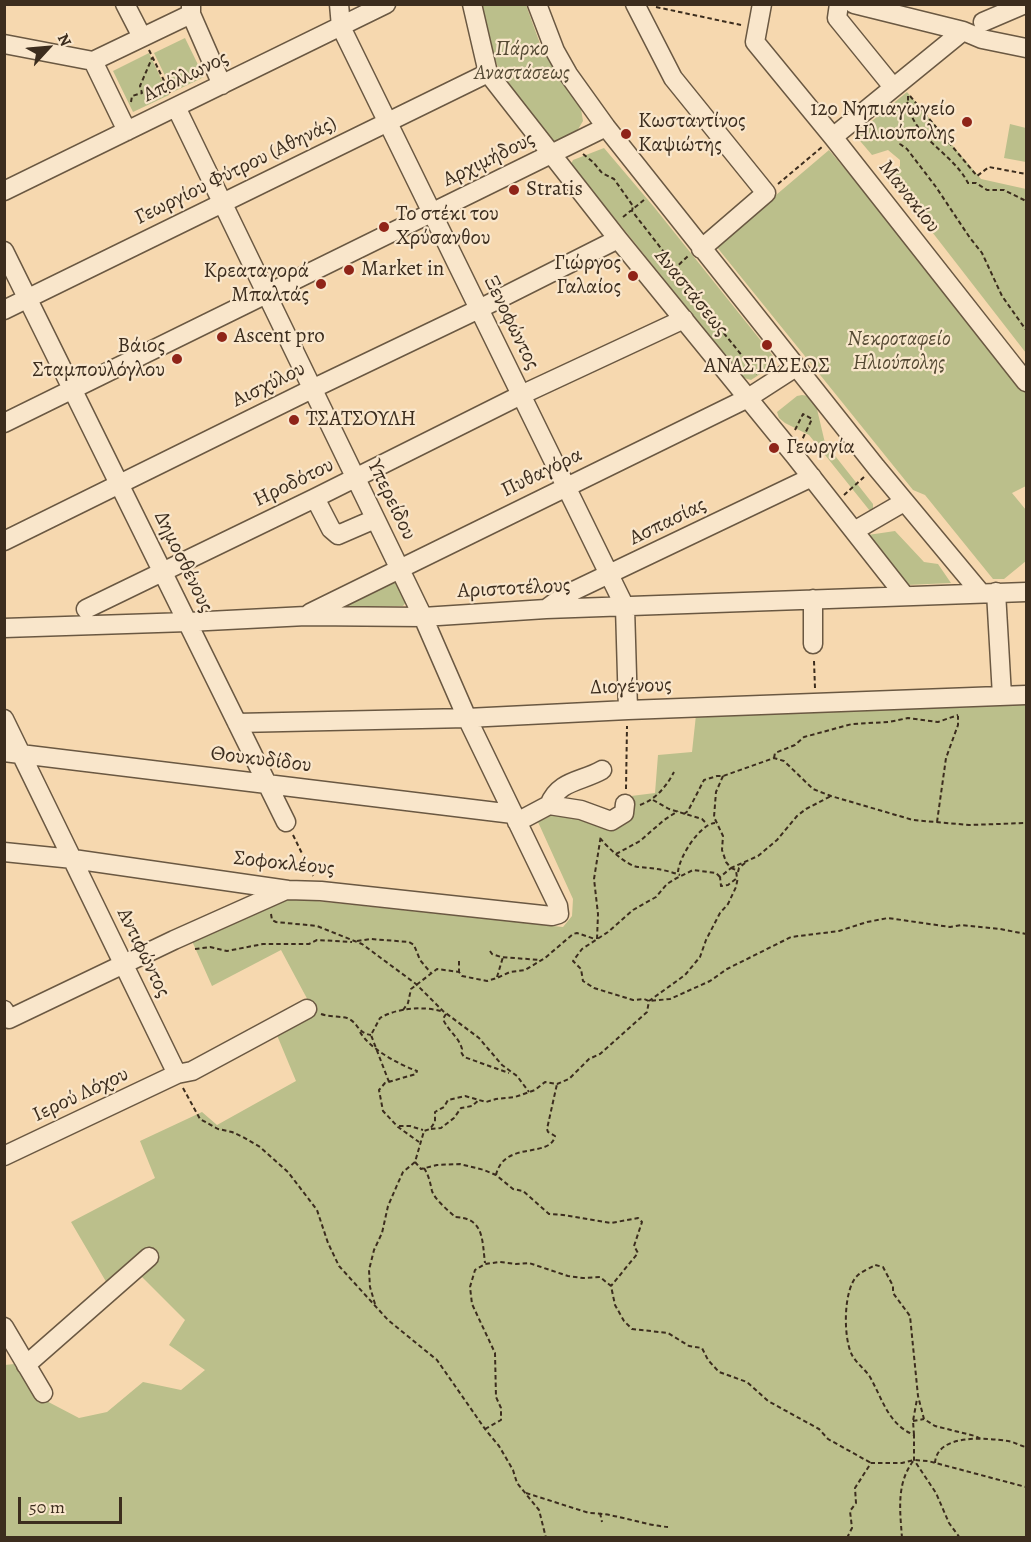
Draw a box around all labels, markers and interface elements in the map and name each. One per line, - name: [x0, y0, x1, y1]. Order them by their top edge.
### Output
- north arrow: [18, 18, 78, 78]
- text: N: [52, 30, 77, 50]
- park label: Πάρκο Αναστάσεως: [474, 37, 570, 87]
- street label: Απόλλωνος: [139, 46, 233, 108]
- place label: 12ο Νηπιαγωγείο Ηλιούπολης: [810, 97, 955, 147]
- place label: Κωσταντίνος Καψιώτης: [638, 109, 746, 159]
- street label: Γεωργίου Φύτρου (Αθηνάς): [131, 111, 341, 231]
- marker: 12ο Νηπιαγωγείο Ηλιούπολης: [960, 115, 974, 129]
- street label: Αρχιμήδους: [439, 127, 539, 193]
- marker: Κωσταντίνος Καψιώτης: [619, 127, 633, 141]
- street label: Μανακίου: [873, 156, 945, 238]
- place label: Stratis: [526, 177, 583, 203]
- marker: Stratis: [507, 183, 521, 197]
- place label: Το στέκι του Χρύσανθου: [396, 202, 499, 252]
- marker: Το στέκι του Χρύσανθου: [377, 220, 391, 234]
- street label: Αναστάσεως: [648, 245, 734, 341]
- place label: Γιώργος Γαλαίος: [554, 251, 621, 301]
- place label: Market in: [361, 257, 444, 283]
- place label: Κρεαταγορά Μπαλτάς: [204, 259, 309, 309]
- marker: Market in: [342, 263, 356, 277]
- marker: Γιώργος Γαλαίος: [626, 269, 640, 283]
- street label: Ξενοφώντος: [478, 272, 544, 374]
- marker: Κρεαταγορά Μπαλτάς: [314, 277, 328, 291]
- place label: Ascent pro: [234, 324, 325, 350]
- park label: Νεκροταφείο Ηλιούπολης: [847, 327, 951, 377]
- marker: Ascent pro: [215, 330, 229, 344]
- place label: Βάιος Σταμπουλόγλου: [33, 334, 165, 384]
- marker: ΑΝΑΣΤΑΣΕΩΣ: [760, 338, 774, 352]
- marker: Βάιος Σταμπουλόγλου: [170, 352, 184, 366]
- place label: ΑΝΑΣΤΑΣΕΩΣ: [704, 354, 830, 380]
- street label: Αισχύλου: [228, 357, 310, 413]
- place label: ΤΣΑΤΣΟΥΛΗ: [306, 407, 416, 433]
- marker: ΤΣΑΤΣΟΥΛΗ: [287, 413, 301, 427]
- place label: Γεωργία: [786, 435, 855, 461]
- marker: Γεωργία: [767, 441, 781, 455]
- street label: Πυθαγόρα: [497, 443, 587, 503]
- street label: Ηροδότου: [250, 453, 338, 513]
- street label: Υπερείδου: [361, 456, 421, 544]
- street label: Ασπασίας: [626, 493, 710, 551]
- street label: Δημοσθένους: [148, 507, 218, 617]
- street label: Αριστοτέλους: [457, 573, 571, 605]
- street label: Διογένους: [590, 673, 672, 701]
- street label: Θουκυδίδου: [209, 741, 313, 779]
- street label: Σοφοκλέους: [232, 846, 336, 882]
- street label: Αντιφώντος: [111, 904, 175, 1002]
- street label: Ιερού Λόχου: [29, 1062, 133, 1128]
- scale bar: [21, 1485, 124, 1523]
- text: 50 m: [29, 1495, 65, 1519]

